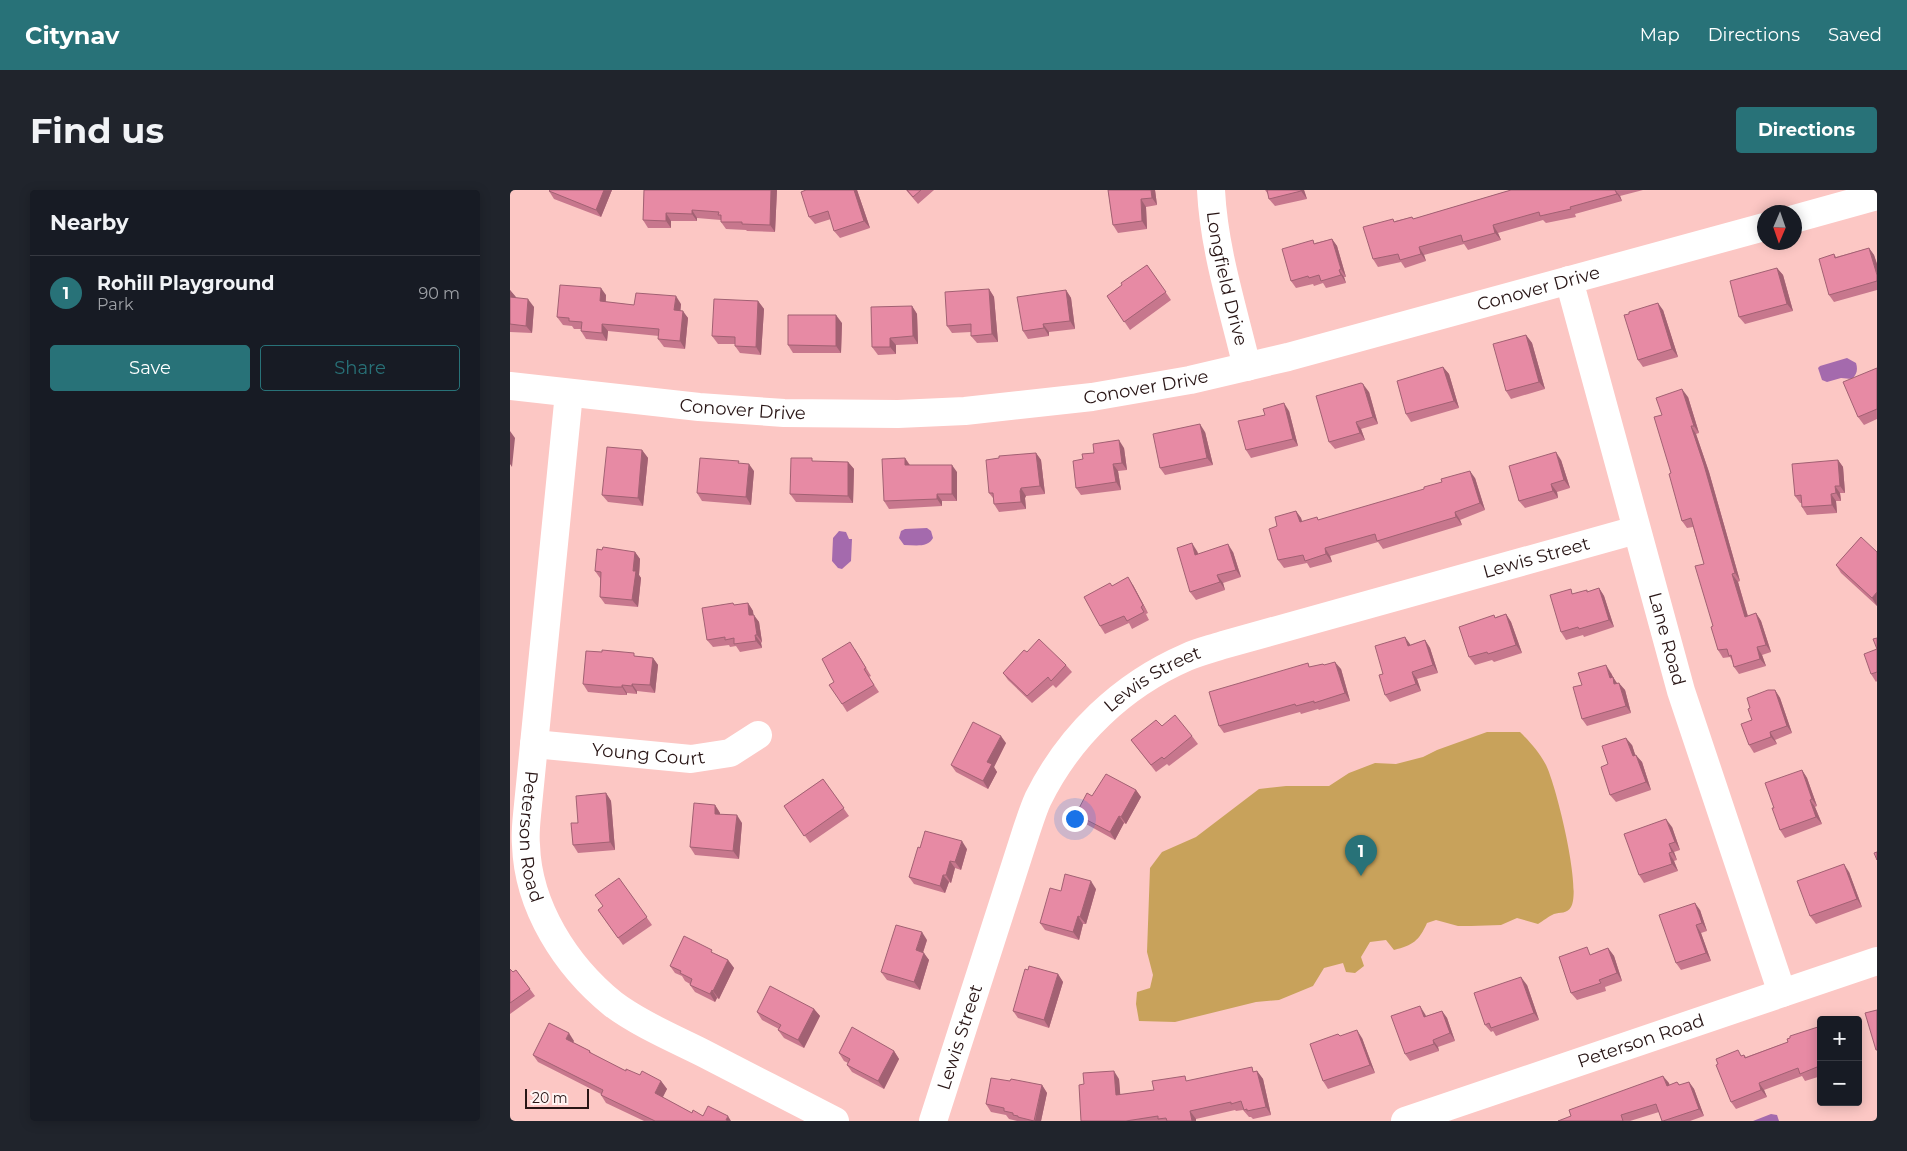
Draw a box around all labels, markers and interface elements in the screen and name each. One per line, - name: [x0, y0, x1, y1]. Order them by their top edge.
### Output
- text: Citynav: [25, 21, 119, 50]
- text: Map: [1640, 24, 1680, 46]
- text: Directions: [1708, 24, 1800, 46]
- text: Saved: [1828, 24, 1882, 46]
- button: Directions: [1736, 107, 1877, 153]
- text: Find us: [30, 109, 164, 152]
- north arrow: [1757, 205, 1802, 250]
- text: Nearby: [50, 210, 129, 235]
- street label: Longfield Drive: [1202, 210, 1252, 348]
- street label: Conover Drive: [1475, 261, 1602, 316]
- text: Rohill Playground: [97, 272, 275, 295]
- text: 1: [63, 284, 69, 303]
- text: 90 m: [418, 284, 460, 303]
- text: Park: [97, 295, 134, 314]
- button: Save: [50, 345, 250, 391]
- button: Share: [260, 345, 460, 391]
- street label: Conover Drive: [1082, 365, 1211, 409]
- street label: Conover Drive: [679, 394, 806, 424]
- street label: Lewis Street: [1480, 532, 1592, 583]
- street label: Lane Road: [1644, 590, 1690, 688]
- street label: Lewis Street: [1100, 642, 1204, 717]
- street label: Young Court: [591, 739, 707, 770]
- street label: Peterson Road: [514, 770, 548, 905]
- your location: [1062, 806, 1088, 832]
- pin: 1: [1345, 835, 1377, 876]
- street label: Lewis Street: [933, 982, 987, 1093]
- street label: Peterson Road: [1574, 1009, 1707, 1073]
- map controls: [1817, 1016, 1862, 1106]
- button: +: [1817, 1016, 1862, 1061]
- button: −: [1817, 1061, 1862, 1106]
- scale bar: [525, 1086, 589, 1109]
- text: 20 m: [532, 1089, 568, 1107]

